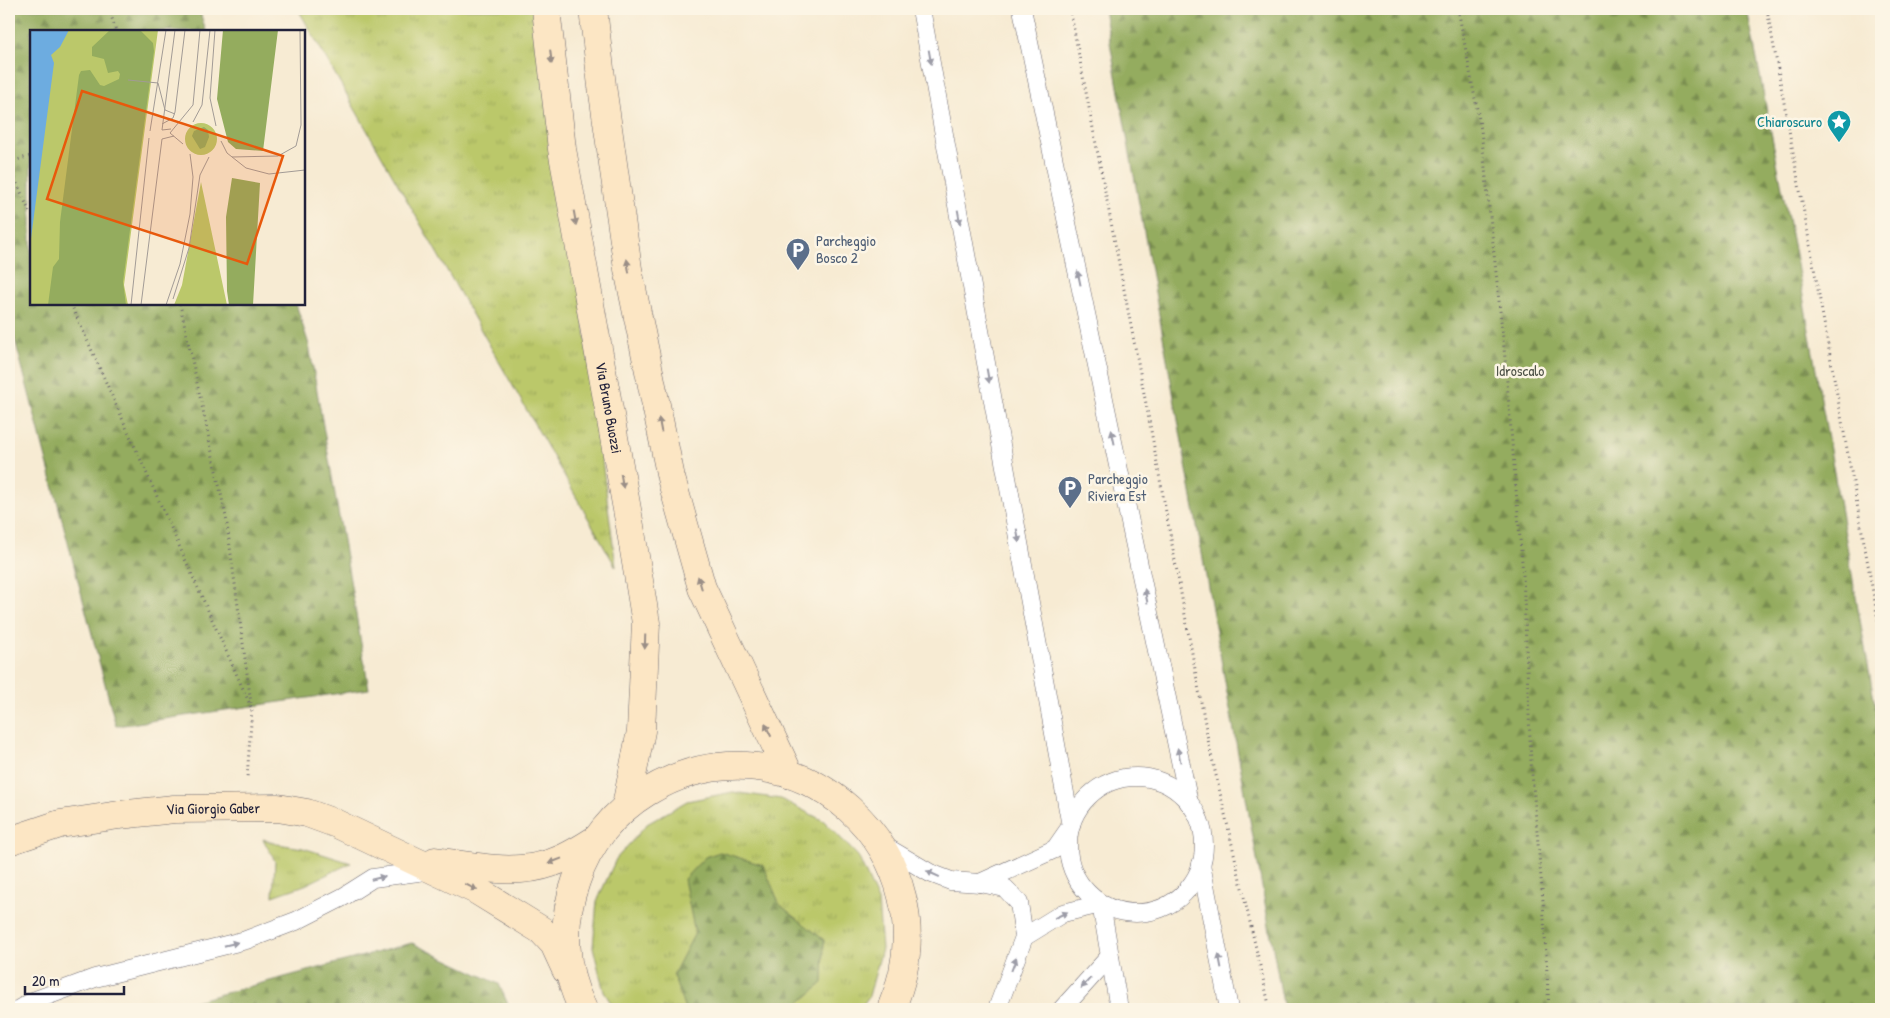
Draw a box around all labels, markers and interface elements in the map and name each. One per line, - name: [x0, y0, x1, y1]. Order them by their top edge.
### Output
- inset map: [30, 30, 305, 305]
- one-way arrow: [548, 49, 556, 65]
- one-way arrow: [926, 49, 934, 65]
- place icon: Chiaroscuro: [1826, 109, 1852, 143]
- place label: Chiaroscuro: [1757, 111, 1822, 132]
- one-way arrow: [955, 209, 963, 224]
- one-way arrow: [571, 210, 579, 226]
- place label: Parcheggio Bosco 2: [816, 230, 876, 268]
- parking icon: Parcheggio Bosco 2: [785, 237, 811, 271]
- one-way arrow: [624, 257, 632, 273]
- one-way arrow: [1075, 271, 1083, 286]
- street label: Via Bruno Buozzi: [591, 360, 628, 455]
- park label: Idroscalo: [1496, 360, 1544, 381]
- one-way arrow: [985, 369, 993, 385]
- one-way arrow: [656, 418, 664, 433]
- one-way arrow: [1109, 429, 1117, 445]
- place label: Parcheggio Riviera Est: [1088, 468, 1148, 506]
- one-way arrow: [619, 474, 627, 490]
- parking icon: Parcheggio Riviera Est: [1057, 475, 1083, 509]
- one-way arrow: [1014, 529, 1022, 545]
- one-way arrow: [696, 575, 704, 590]
- one-way arrow: [1142, 589, 1150, 604]
- one-way arrow: [640, 634, 648, 650]
- one-way arrow: [763, 723, 771, 737]
- one-way arrow: [1175, 748, 1183, 763]
- street label: Via Giorgio Gaber: [165, 797, 261, 820]
- one-way arrow: [548, 858, 562, 866]
- one-way arrow: [926, 869, 940, 877]
- one-way arrow: [371, 874, 386, 882]
- one-way arrow: [464, 883, 478, 891]
- one-way arrow: [1053, 911, 1068, 920]
- one-way arrow: [223, 940, 238, 948]
- one-way arrow: [1216, 954, 1224, 969]
- one-way arrow: [1011, 956, 1018, 971]
- scale bar: [25, 963, 124, 995]
- text: 20 m: [32, 970, 59, 991]
- one-way arrow: [1080, 976, 1092, 988]

